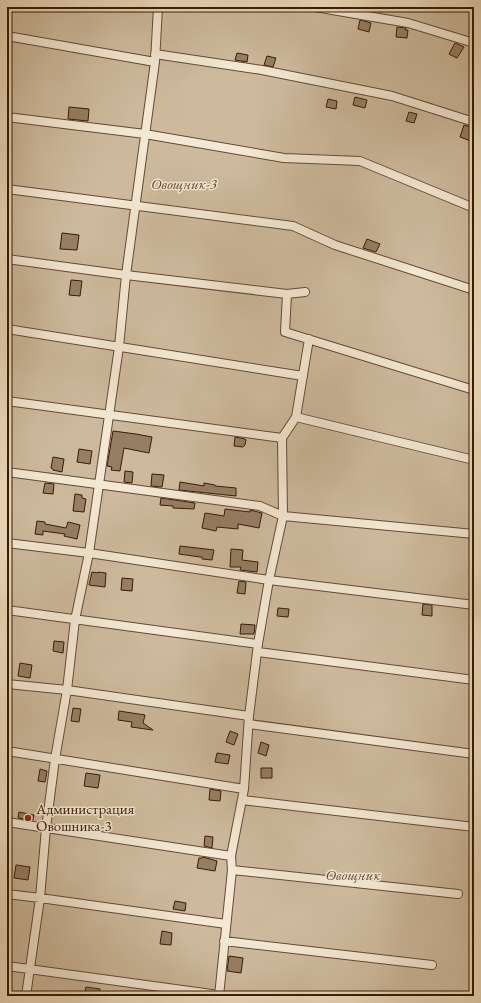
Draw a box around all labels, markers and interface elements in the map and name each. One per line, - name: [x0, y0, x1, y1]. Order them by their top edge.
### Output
- park label: Овощник-3: [151, 174, 218, 193]
- place label: Администрация Овошника-3: [35, 799, 135, 835]
- marker: Администрация Овошника-3: [23, 813, 33, 823]
- park label: Овощник: [326, 865, 381, 884]

